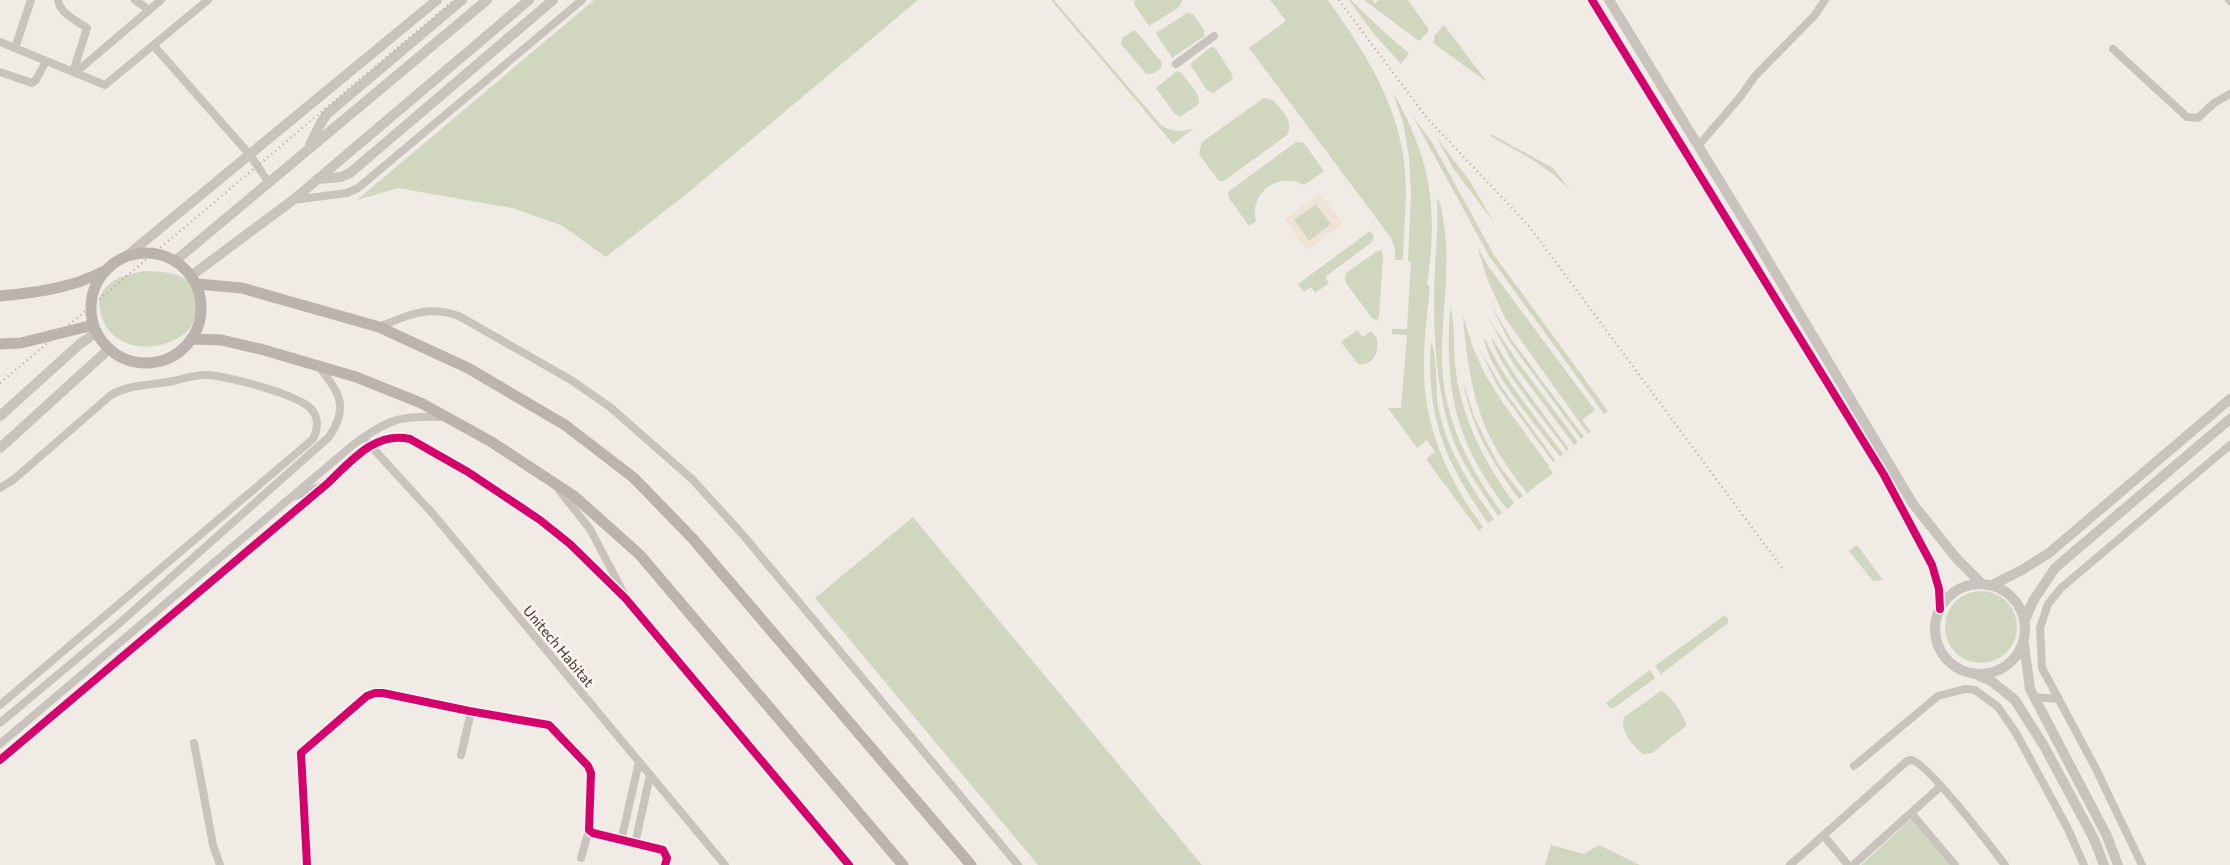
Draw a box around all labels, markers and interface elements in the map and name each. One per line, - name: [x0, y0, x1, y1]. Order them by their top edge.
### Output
- street label: Unitech Habitat: [520, 602, 598, 690]

